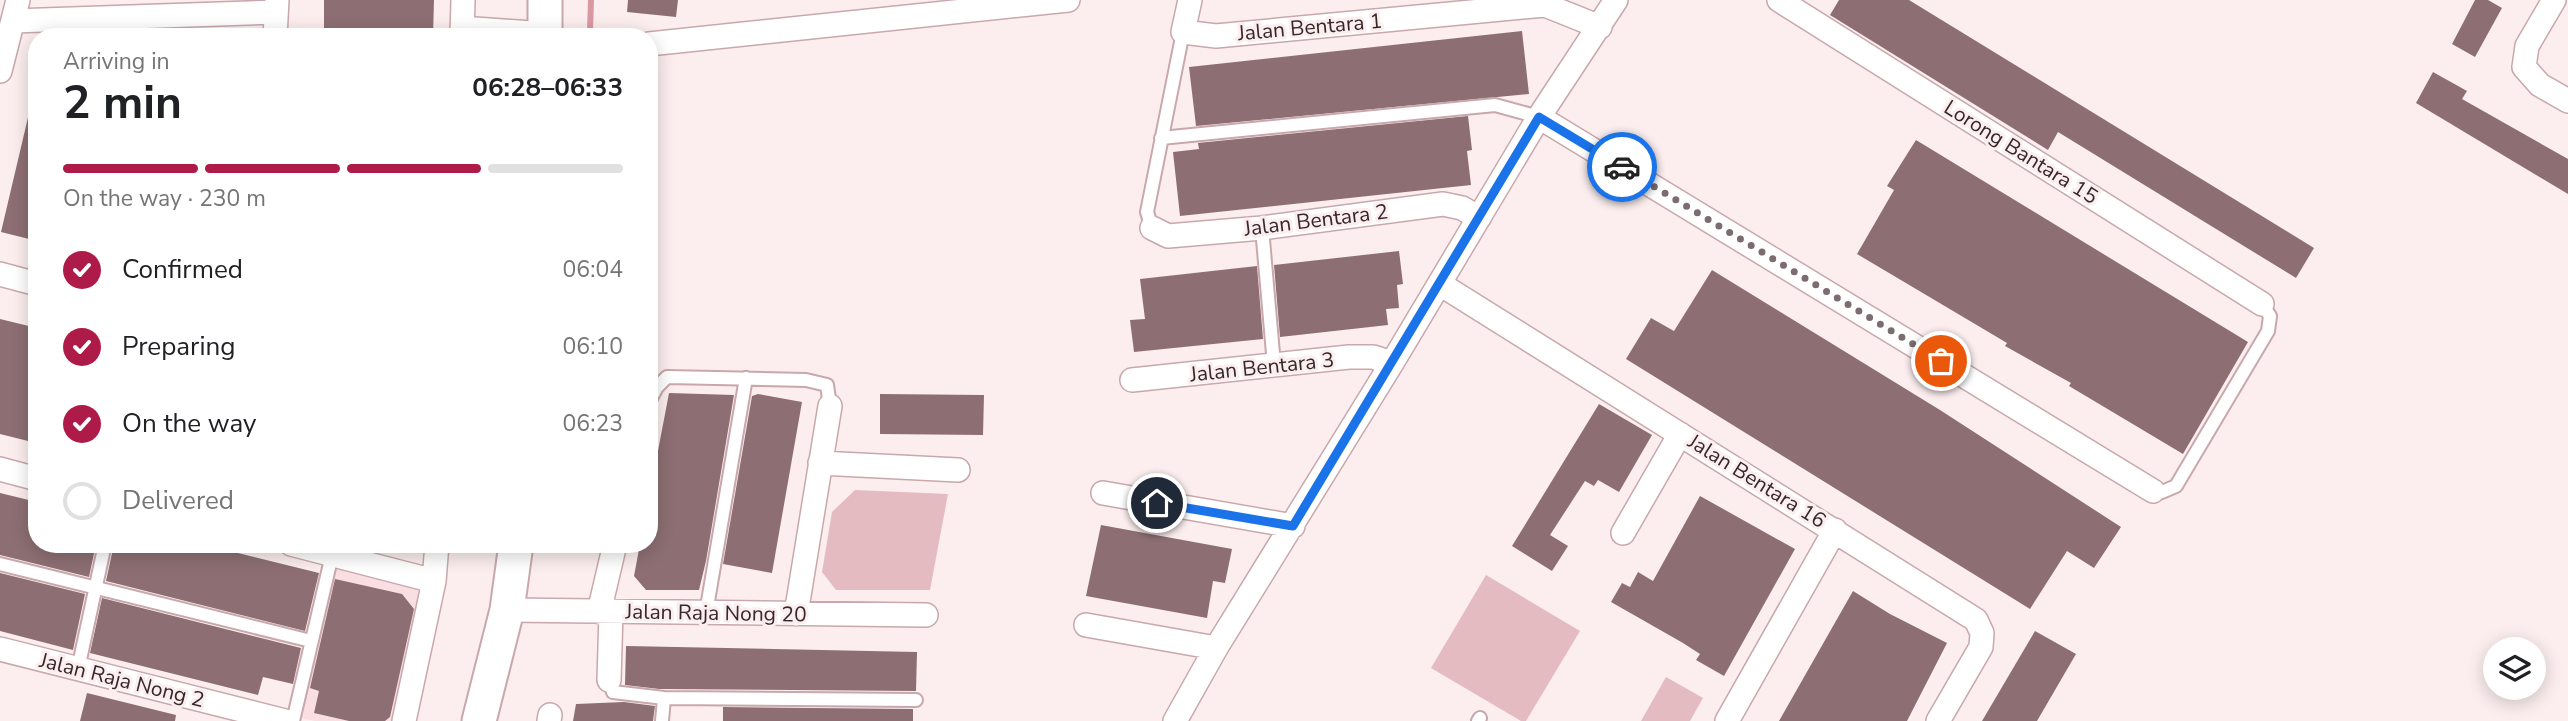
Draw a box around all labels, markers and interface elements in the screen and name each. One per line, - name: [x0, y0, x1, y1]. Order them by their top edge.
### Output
- street label: Jalan Bentara 1: [1236, 7, 1383, 47]
- text: Arriving in: [63, 46, 170, 77]
- text: 06:28–06:33: [472, 70, 623, 105]
- text: 2 min: [63, 71, 182, 134]
- street label: Lorong Bantara 15: [1939, 93, 2103, 211]
- courier: [1587, 132, 1657, 202]
- icon: car: [1603, 148, 1641, 186]
- text: On the way · 230 m: [63, 183, 266, 214]
- street label: Jalan Bentara 2: [1241, 197, 1390, 243]
- icon: check: [63, 251, 101, 289]
- text: Confirmed: [122, 252, 243, 287]
- text: 06:04: [563, 254, 623, 285]
- icon: check: [63, 328, 101, 366]
- text: Preparing: [122, 329, 235, 364]
- text: 06:10: [563, 331, 623, 362]
- pin: [1911, 331, 1971, 391]
- icon: bag: [1922, 342, 1960, 380]
- street label: Jalan Bentara 3: [1187, 346, 1336, 389]
- icon: check: [63, 405, 101, 443]
- text: On the way: [122, 406, 256, 441]
- text: 06:23: [563, 408, 623, 439]
- street label: Jalan Bentara 16: [1682, 427, 1831, 535]
- pin: [1127, 473, 1187, 533]
- text: Delivered: [122, 483, 234, 518]
- icon: home: [1138, 484, 1176, 522]
- street label: Jalan Raja Nong 20: [624, 597, 807, 629]
- map controls: [2483, 637, 2546, 700]
- button: layers: [2483, 637, 2546, 700]
- street label: Jalan Raja Nong 2: [36, 646, 207, 714]

